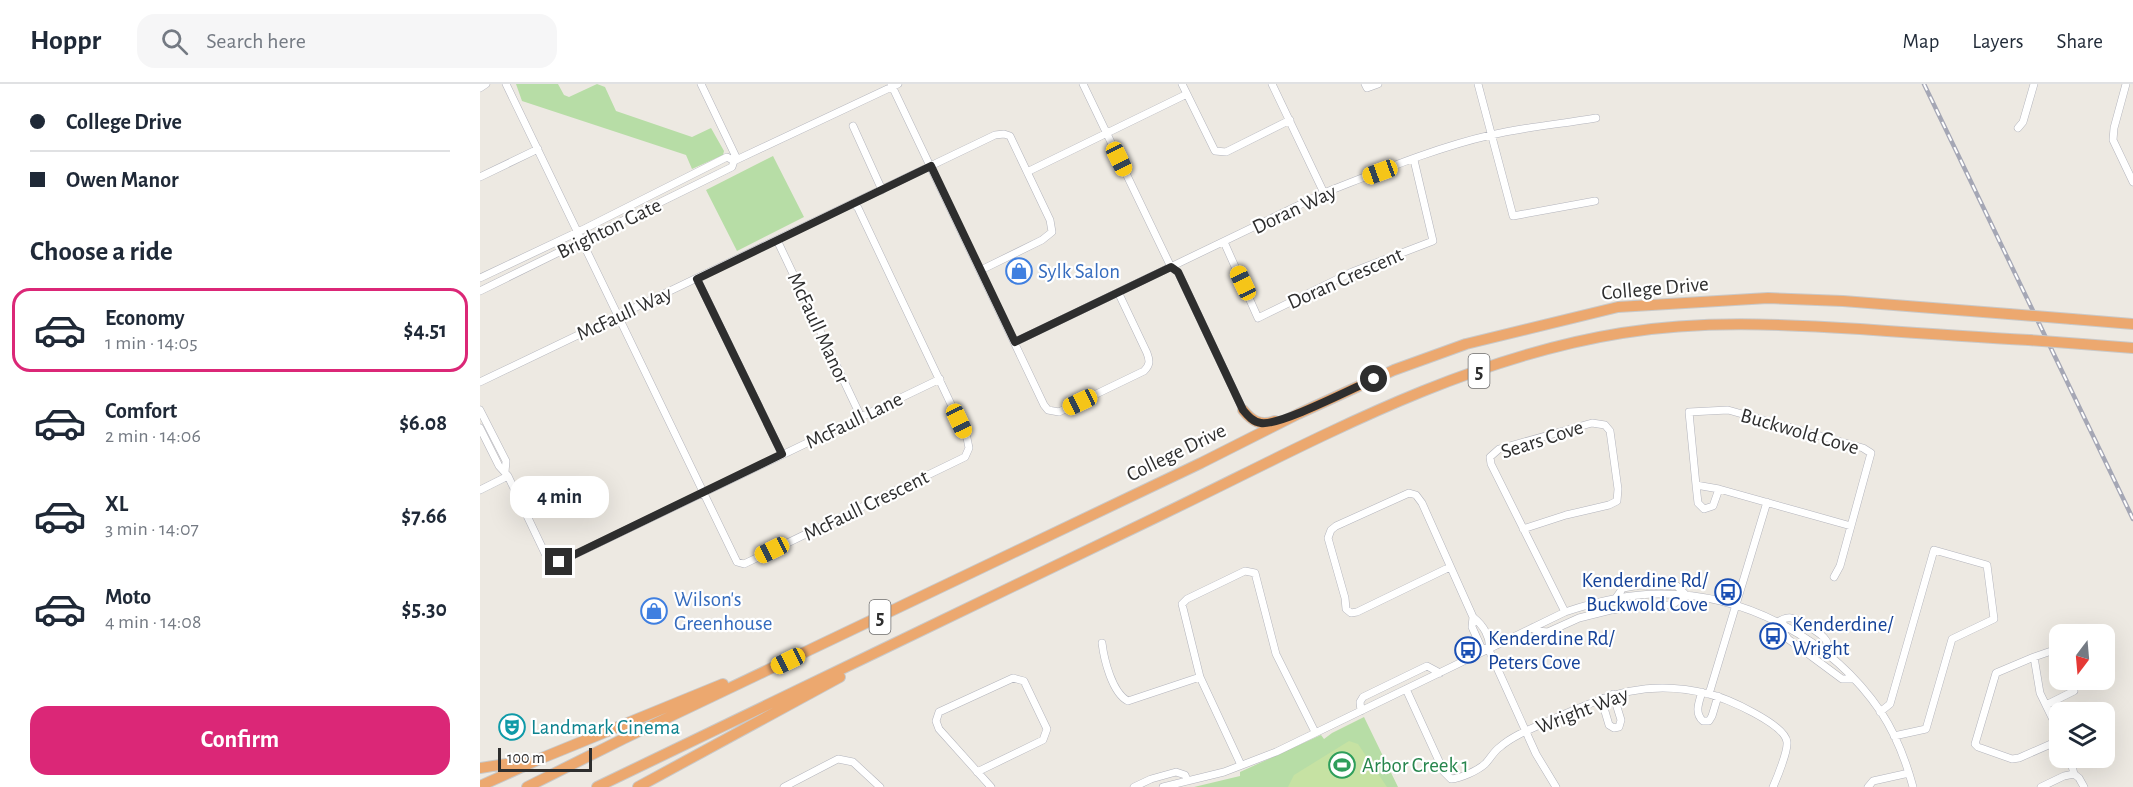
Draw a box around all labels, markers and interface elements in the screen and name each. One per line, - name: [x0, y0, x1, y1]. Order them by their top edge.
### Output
- search box: [137, 14, 557, 68]
- icon: search: [158, 25, 191, 58]
- text: Hoppr: [30, 27, 101, 55]
- text: Search here: [206, 30, 306, 52]
- text: Map: [1903, 31, 1939, 52]
- text: Layers: [1972, 31, 2023, 52]
- text: Share: [2056, 31, 2103, 52]
- text: College Drive: [66, 111, 182, 133]
- car: [1103, 139, 1135, 179]
- car: [1360, 157, 1400, 187]
- text: Owen Manor: [66, 169, 179, 191]
- street label: Doran Way: [1249, 181, 1339, 238]
- street label: Brighton Gate: [554, 194, 665, 263]
- text: Choose a ride: [30, 238, 173, 265]
- street label: Doran Crescent: [1284, 244, 1406, 313]
- shop icon: Sylk Salon: [1004, 256, 1034, 286]
- place label: Sylk Salon: [1038, 261, 1120, 282]
- car: [1227, 263, 1259, 303]
- street label: McFaull Manor: [784, 269, 853, 387]
- street label: College Drive: [1600, 273, 1710, 304]
- street label: McFaull Way: [573, 282, 675, 345]
- icon: car: [33, 303, 87, 357]
- text: Economy: [105, 307, 185, 329]
- text: $4.51: [404, 319, 447, 341]
- text: 1 min · 14:05: [105, 333, 198, 353]
- road number: 5: [1468, 354, 1490, 388]
- route start: [1360, 365, 1387, 392]
- car: [1060, 386, 1100, 418]
- street label: McFaull Lane: [802, 388, 906, 453]
- icon: car: [33, 396, 87, 450]
- text: Comfort: [105, 400, 177, 422]
- car: [943, 401, 975, 441]
- street label: Buckwold Cove: [1738, 405, 1861, 458]
- text: $6.08: [399, 412, 447, 434]
- street label: Sears Cove: [1498, 416, 1586, 463]
- street label: College Drive: [1123, 419, 1229, 485]
- text: 2 min · 14:06: [105, 426, 201, 446]
- street label: McFaull Crescent: [800, 466, 932, 545]
- callout: 4 min: [509, 475, 608, 517]
- text: 4 min: [537, 487, 582, 507]
- icon: car: [33, 489, 87, 543]
- text: XL: [105, 493, 128, 515]
- text: $7.66: [401, 505, 447, 527]
- text: 3 min · 14:07: [105, 519, 199, 539]
- car: [752, 534, 792, 566]
- route end: [545, 548, 572, 575]
- place label: Kenderdine Rd/ Buckwold Cove: [1581, 570, 1709, 615]
- bus stop icon: Kenderdine Rd/ Buckwold Cove: [1713, 577, 1743, 607]
- icon: car: [33, 582, 87, 636]
- text: Moto: [105, 586, 151, 608]
- place label: Wilson's Greenhouse: [674, 589, 773, 634]
- shop icon: Wilson's Greenhouse: [639, 596, 669, 626]
- text: $5.30: [402, 598, 447, 620]
- road number: 5: [870, 600, 890, 634]
- text: 4 min · 14:08: [105, 612, 201, 632]
- place label: Kenderdine/ Wright: [1792, 614, 1894, 659]
- bus stop icon: Kenderdine/ Wright: [1758, 621, 1788, 651]
- north arrow: [2049, 624, 2115, 690]
- map controls: [2049, 624, 2115, 768]
- place label: Kenderdine Rd/ Peters Cove: [1488, 628, 1616, 673]
- bus stop icon: Kenderdine Rd/ Peters Cove: [1453, 635, 1483, 665]
- car: [768, 645, 808, 677]
- street label: Wright Way: [1533, 683, 1631, 738]
- button: layers: [2049, 702, 2115, 768]
- button: Confirm: [30, 706, 450, 775]
- theatre icon: Landmark Cinema: [497, 712, 527, 742]
- place label: Landmark Cinema: [531, 717, 680, 738]
- scale bar: [498, 745, 592, 772]
- text: 100 m: [507, 750, 545, 766]
- sports icon: Arbor Creek 1: [1327, 750, 1357, 780]
- place label: Arbor Creek 1: [1362, 755, 1469, 776]

